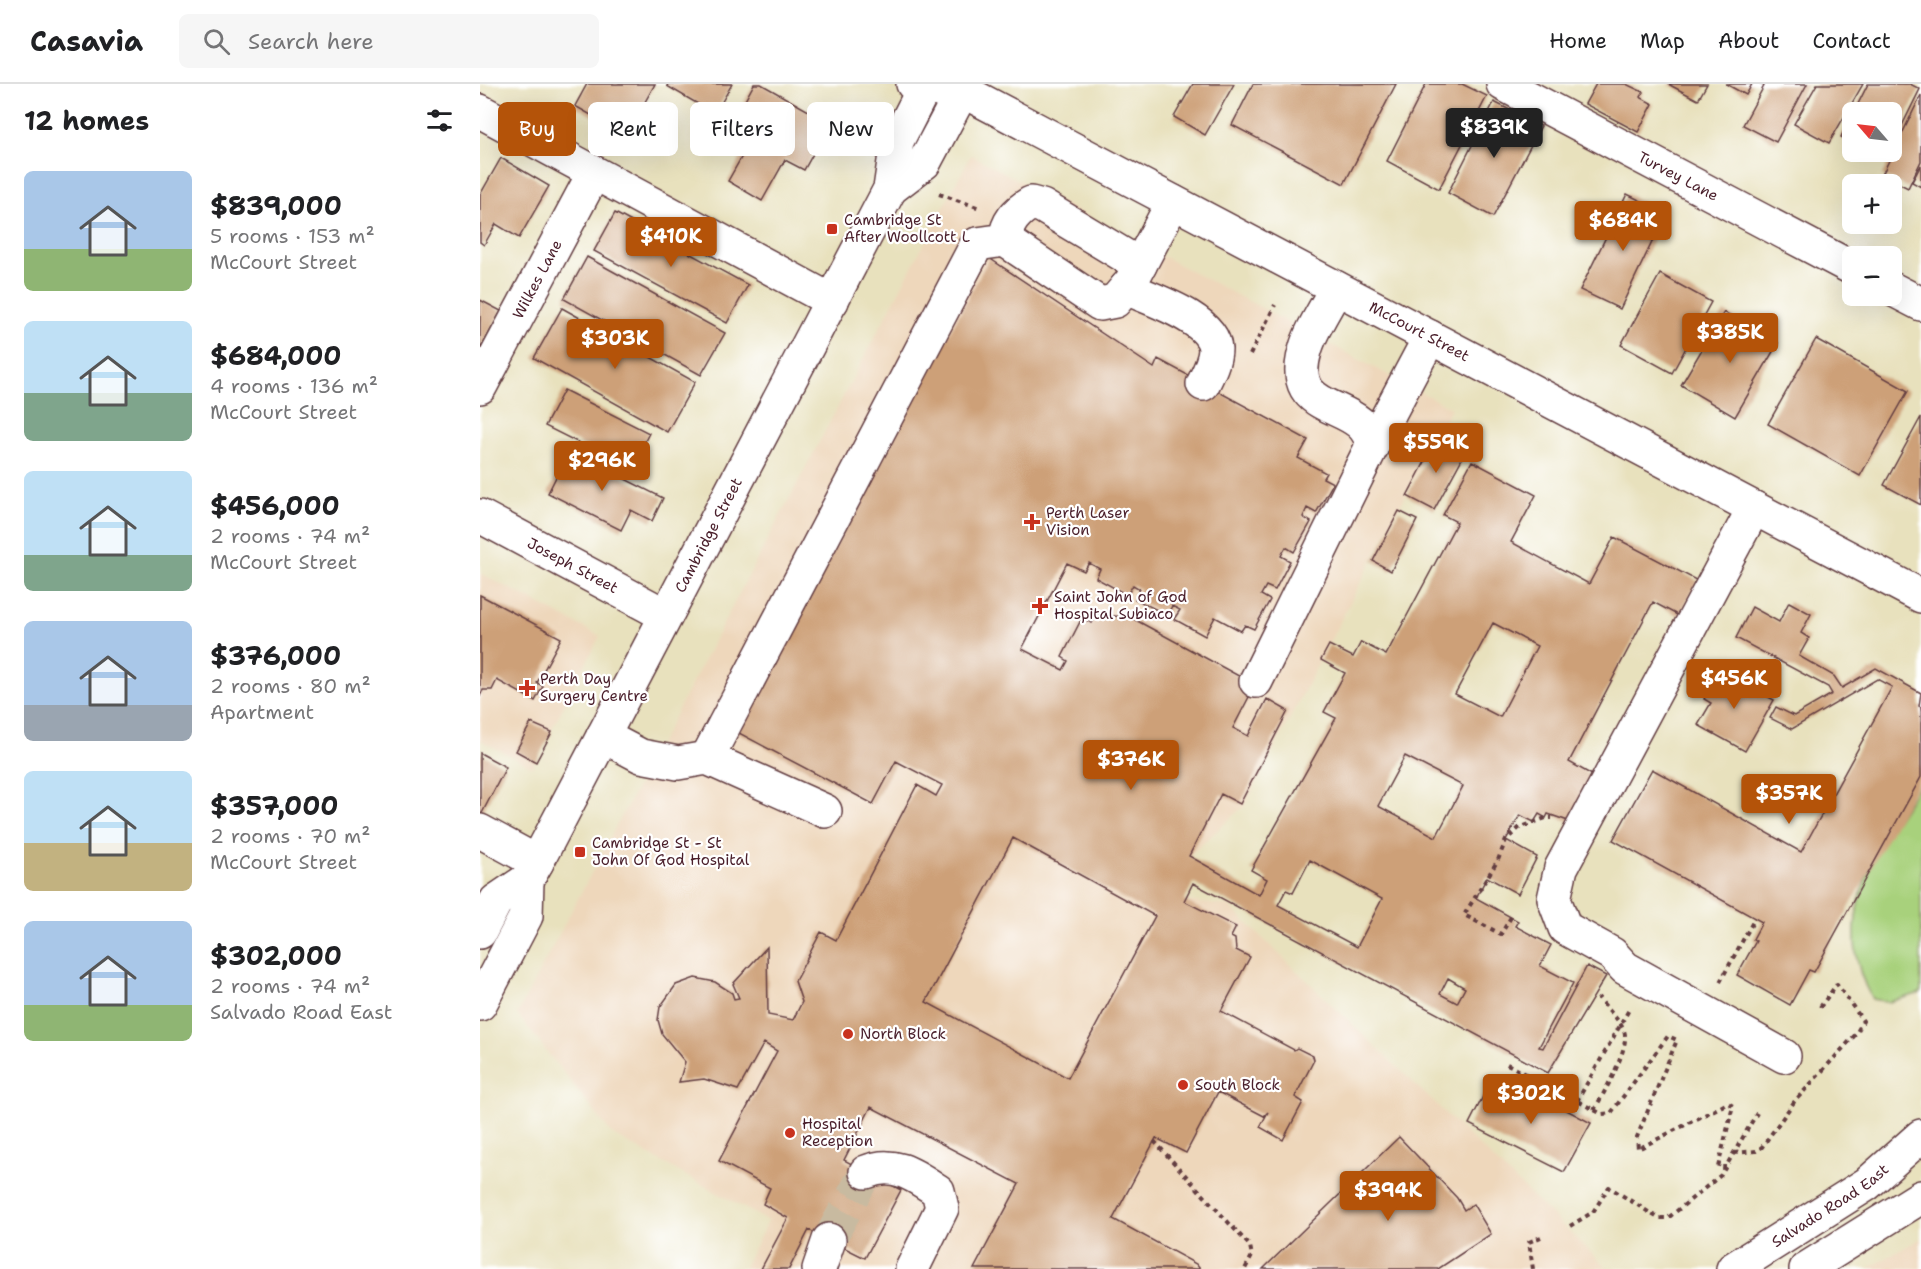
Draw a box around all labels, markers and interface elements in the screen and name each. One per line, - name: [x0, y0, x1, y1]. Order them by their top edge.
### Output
- search box: [179, 14, 599, 68]
- text: Casavia: [30, 22, 143, 60]
- icon: search: [200, 25, 233, 58]
- text: Search here: [248, 27, 374, 56]
- text: Home: [1549, 27, 1607, 55]
- text: Map: [1640, 27, 1685, 55]
- text: About: [1718, 27, 1779, 55]
- text: Contact: [1812, 27, 1891, 55]
- chip: Buy: [498, 102, 576, 156]
- chip: Rent: [588, 102, 678, 156]
- chip: Filters: [690, 102, 795, 156]
- chip: New: [807, 102, 894, 156]
- north arrow: [1842, 102, 1902, 162]
- map controls: [1842, 102, 1902, 306]
- text: 12 homes: [24, 103, 149, 138]
- icon: filters: [423, 104, 456, 137]
- pin: $839K: [1452, 108, 1536, 159]
- text: $839K: [1460, 114, 1528, 140]
- street label: Turvey Lane: [1634, 147, 1722, 206]
- button: +: [1842, 174, 1902, 234]
- text: $839,000: [210, 188, 342, 223]
- icon: home: [72, 195, 144, 267]
- pin: $684K: [1581, 201, 1665, 252]
- text: $684K: [1588, 207, 1658, 233]
- place label: Cambridge St After Woollcott L: [844, 210, 970, 247]
- pin: $410K: [629, 217, 713, 268]
- marker: Cambridge St After Woollcott L: [825, 222, 839, 236]
- text: 5 rooms · 153 m²: [210, 223, 375, 249]
- text: $410K: [640, 223, 702, 249]
- street label: Wilkes Lane: [508, 236, 567, 322]
- button: −: [1842, 246, 1902, 306]
- text: McCourt Street: [210, 249, 357, 275]
- street label: McCourt Street: [1366, 297, 1473, 366]
- pin: $385K: [1688, 313, 1772, 364]
- pin: $303K: [573, 319, 657, 370]
- text: $385K: [1696, 319, 1764, 345]
- text: $303K: [581, 325, 649, 351]
- text: $684,000: [210, 338, 342, 373]
- icon: home: [72, 345, 144, 417]
- text: 4 rooms · 136 m²: [210, 373, 378, 399]
- text: McCourt Street: [210, 399, 357, 425]
- pin: $559K: [1394, 423, 1478, 474]
- text: $559K: [1403, 429, 1469, 455]
- pin: $296K: [560, 441, 644, 492]
- text: $296K: [568, 447, 636, 473]
- street label: Cambridge Street: [670, 474, 747, 596]
- text: $456,000: [210, 488, 340, 523]
- icon: home: [72, 495, 144, 567]
- place label: Perth Laser Vision: [1046, 503, 1130, 540]
- marker: Perth Laser Vision: [1023, 513, 1041, 531]
- text: 2 rooms · 74 m²: [210, 523, 370, 549]
- street label: Joseph Street: [524, 533, 622, 598]
- text: McCourt Street: [210, 549, 357, 575]
- place label: Saint John of God Hospital Subiaco: [1054, 587, 1188, 624]
- marker: Saint John of God Hospital Subiaco: [1031, 597, 1049, 615]
- text: $376,000: [210, 638, 341, 673]
- icon: home: [72, 645, 144, 717]
- pin: $456K: [1692, 659, 1776, 710]
- text: $456K: [1700, 665, 1768, 691]
- place label: Perth Day Surgery Centre: [540, 669, 648, 706]
- text: 2 rooms · 80 m²: [210, 673, 371, 699]
- marker: Perth Day Surgery Centre: [518, 679, 536, 697]
- text: Apartment: [210, 699, 314, 725]
- pin: $376K: [1089, 740, 1173, 791]
- text: $376K: [1097, 746, 1165, 772]
- pin: $357K: [1747, 774, 1831, 825]
- text: $357K: [1755, 780, 1823, 806]
- text: $357,000: [210, 788, 339, 823]
- icon: home: [72, 795, 144, 867]
- text: 2 rooms · 70 m²: [210, 823, 371, 849]
- place label: Cambridge St - St John Of God Hospital: [592, 833, 750, 870]
- marker: Cambridge St - St John Of God Hospital: [573, 845, 587, 859]
- text: McCourt Street: [210, 849, 357, 875]
- text: $302,000: [210, 938, 342, 973]
- icon: home: [72, 945, 144, 1017]
- text: 2 rooms · 74 m²: [210, 973, 370, 999]
- text: Salvado Road East: [210, 999, 393, 1025]
- place label: North Block: [860, 1024, 946, 1044]
- marker: North Block: [841, 1027, 855, 1041]
- pin: $302K: [1489, 1074, 1573, 1125]
- place label: South Block: [1195, 1075, 1280, 1095]
- marker: South Block: [1176, 1078, 1190, 1092]
- text: $302K: [1497, 1080, 1565, 1106]
- place label: Hospital Reception: [802, 1114, 873, 1151]
- marker: Hospital Reception: [783, 1126, 797, 1140]
- street label: Salvado Road East: [1768, 1159, 1893, 1252]
- pin: $394K: [1346, 1171, 1430, 1222]
- text: $394K: [1354, 1177, 1422, 1203]

